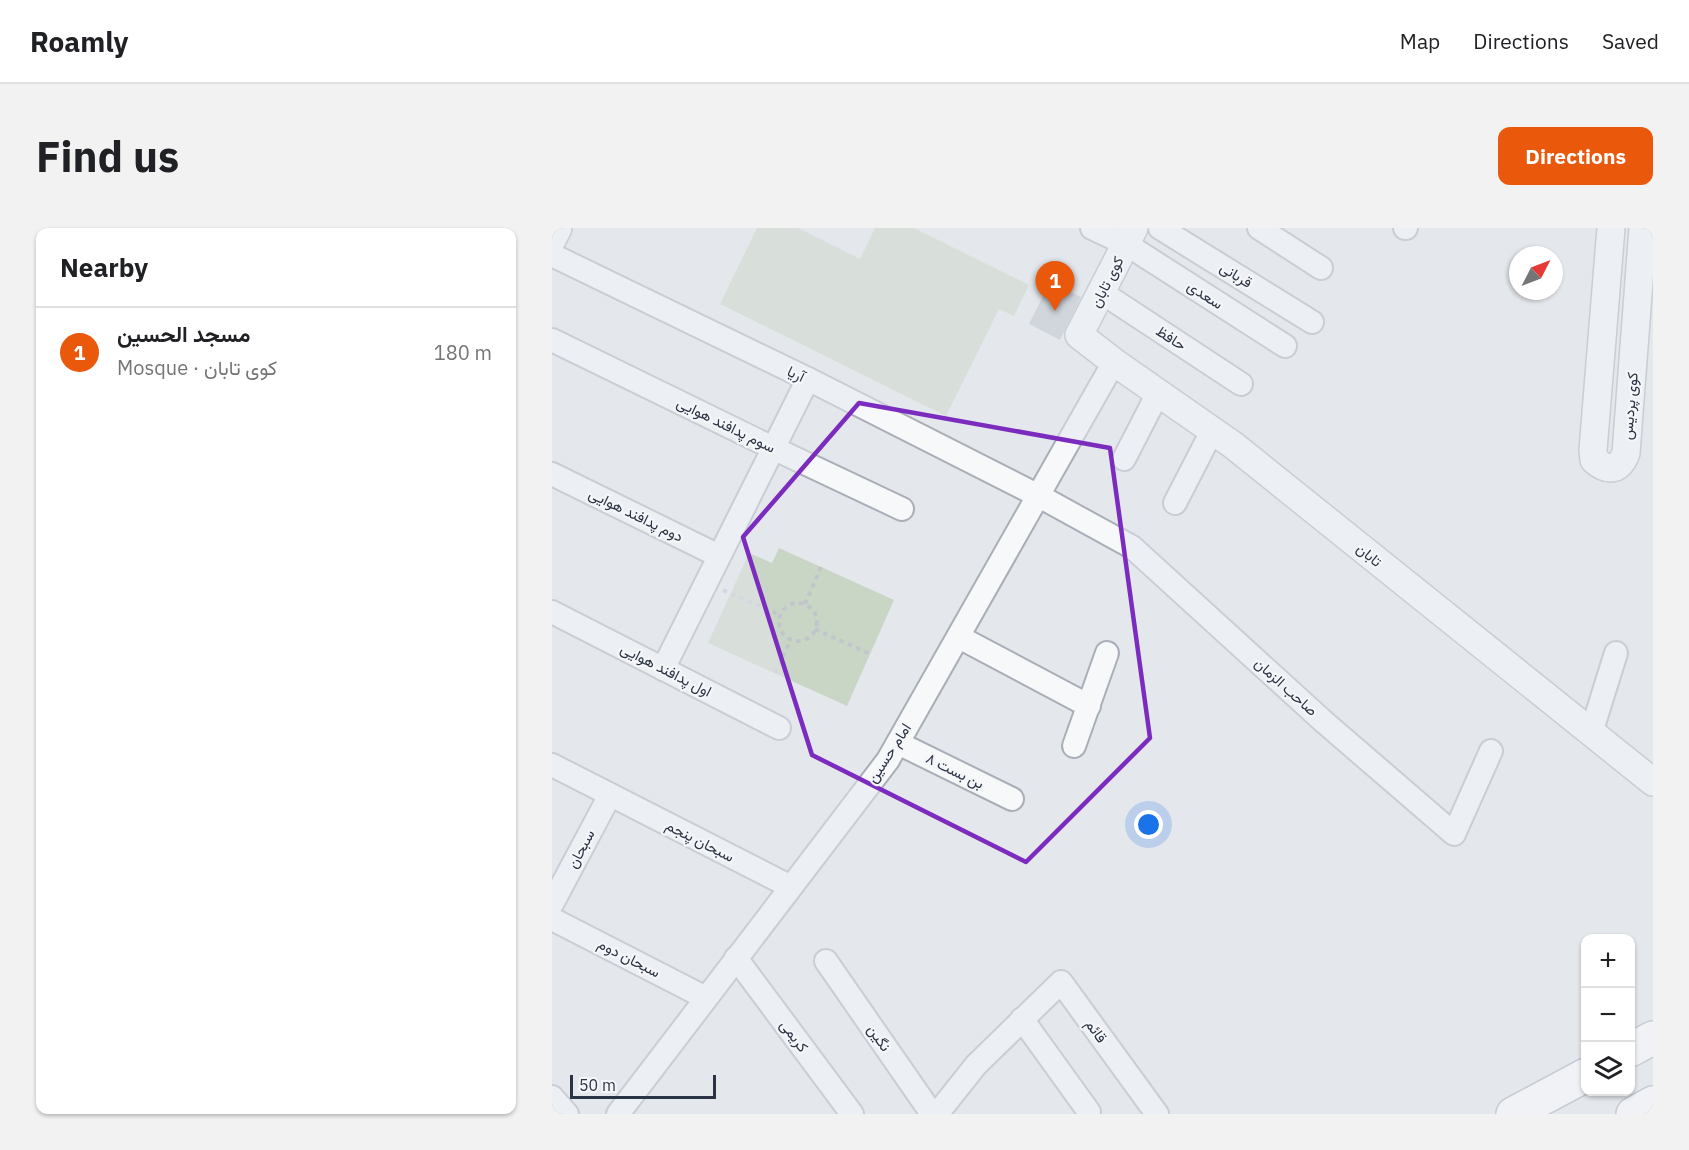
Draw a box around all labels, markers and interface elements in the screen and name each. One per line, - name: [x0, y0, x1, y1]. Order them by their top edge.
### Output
- text: Roamly: [30, 23, 128, 60]
- text: Map: [1400, 27, 1440, 55]
- text: Directions: [1473, 27, 1569, 55]
- text: Saved: [1602, 27, 1659, 55]
- button: Directions: [1498, 127, 1653, 185]
- text: Find us: [36, 129, 179, 184]
- north arrow: [1509, 246, 1563, 300]
- text: Nearby: [60, 250, 148, 284]
- street label: کوی تابان: [1086, 253, 1129, 311]
- street label: قربانی: [1216, 257, 1256, 293]
- pin: 1: [1036, 262, 1074, 311]
- street label: سعدی: [1183, 276, 1227, 314]
- text: مسجد الحسین: [117, 319, 250, 348]
- street label: حافظ: [1153, 321, 1190, 354]
- text: 1: [74, 339, 86, 366]
- text: 180 m: [434, 339, 492, 366]
- text: Mosque · کوی تابان: [117, 354, 277, 381]
- street label: آریا: [784, 361, 809, 387]
- street label: کوی پردیس: [1617, 371, 1643, 441]
- street label: سوم پدافند هوایی: [673, 392, 779, 458]
- street label: دوم پدافند هوایی: [585, 483, 687, 547]
- street label: تابان: [1353, 539, 1386, 571]
- street label: اول پدافند هوایی: [617, 638, 715, 702]
- street label: صاحب الزمان: [1251, 653, 1322, 720]
- street label: امام حسین: [862, 719, 916, 787]
- street label: بن بست ۸: [923, 748, 987, 794]
- your location: [1134, 810, 1163, 839]
- street label: سبحان پنجم: [662, 815, 738, 867]
- street label: سبحان: [562, 826, 599, 871]
- street label: سبحان دوم: [594, 934, 664, 982]
- map controls: [1581, 934, 1635, 1096]
- button: +: [1581, 934, 1635, 988]
- button: −: [1581, 988, 1635, 1042]
- street label: قائم: [1081, 1015, 1111, 1047]
- street label: کریمی: [775, 1016, 813, 1057]
- street label: نگین: [863, 1021, 895, 1055]
- button: layers: [1581, 1042, 1635, 1096]
- scale bar: [570, 1072, 716, 1100]
- text: 50 m: [579, 1075, 616, 1095]

